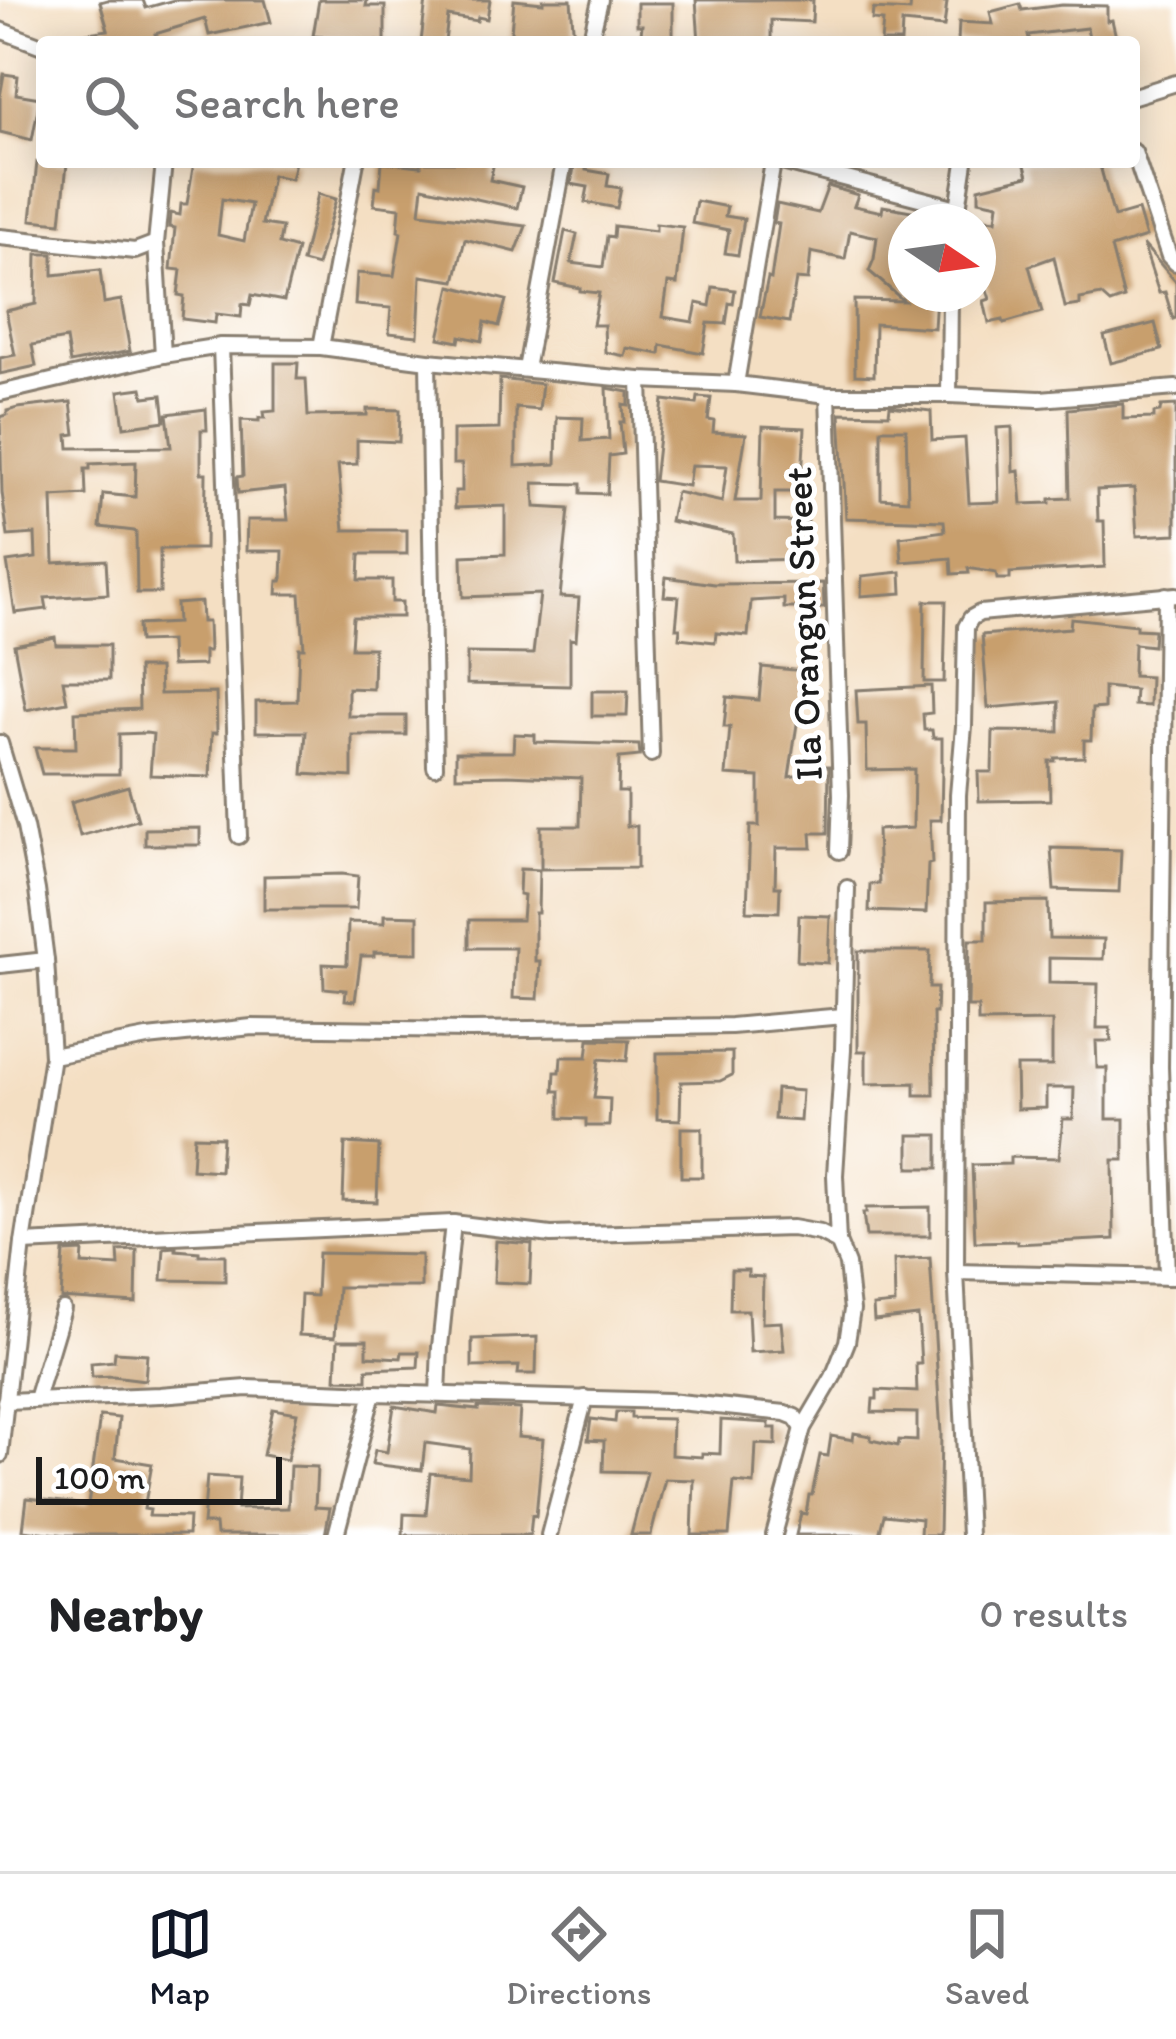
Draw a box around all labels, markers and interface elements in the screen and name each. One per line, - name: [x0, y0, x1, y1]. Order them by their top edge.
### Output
- search box: [36, 36, 1140, 168]
- icon: search: [78, 69, 144, 135]
- text: Search here: [174, 75, 400, 129]
- north arrow: [888, 204, 996, 312]
- street label: Ila Orangun Street: [774, 466, 832, 782]
- scale bar: [36, 1451, 282, 1504]
- text: 100 m: [54, 1458, 145, 1497]
- text: Nearby: [48, 1583, 203, 1644]
- text: 0 results: [979, 1590, 1128, 1637]
- tab: Map: [147, 1901, 213, 2012]
- tab: Directions: [506, 1901, 651, 2012]
- tab: Saved: [945, 1901, 1029, 2012]

